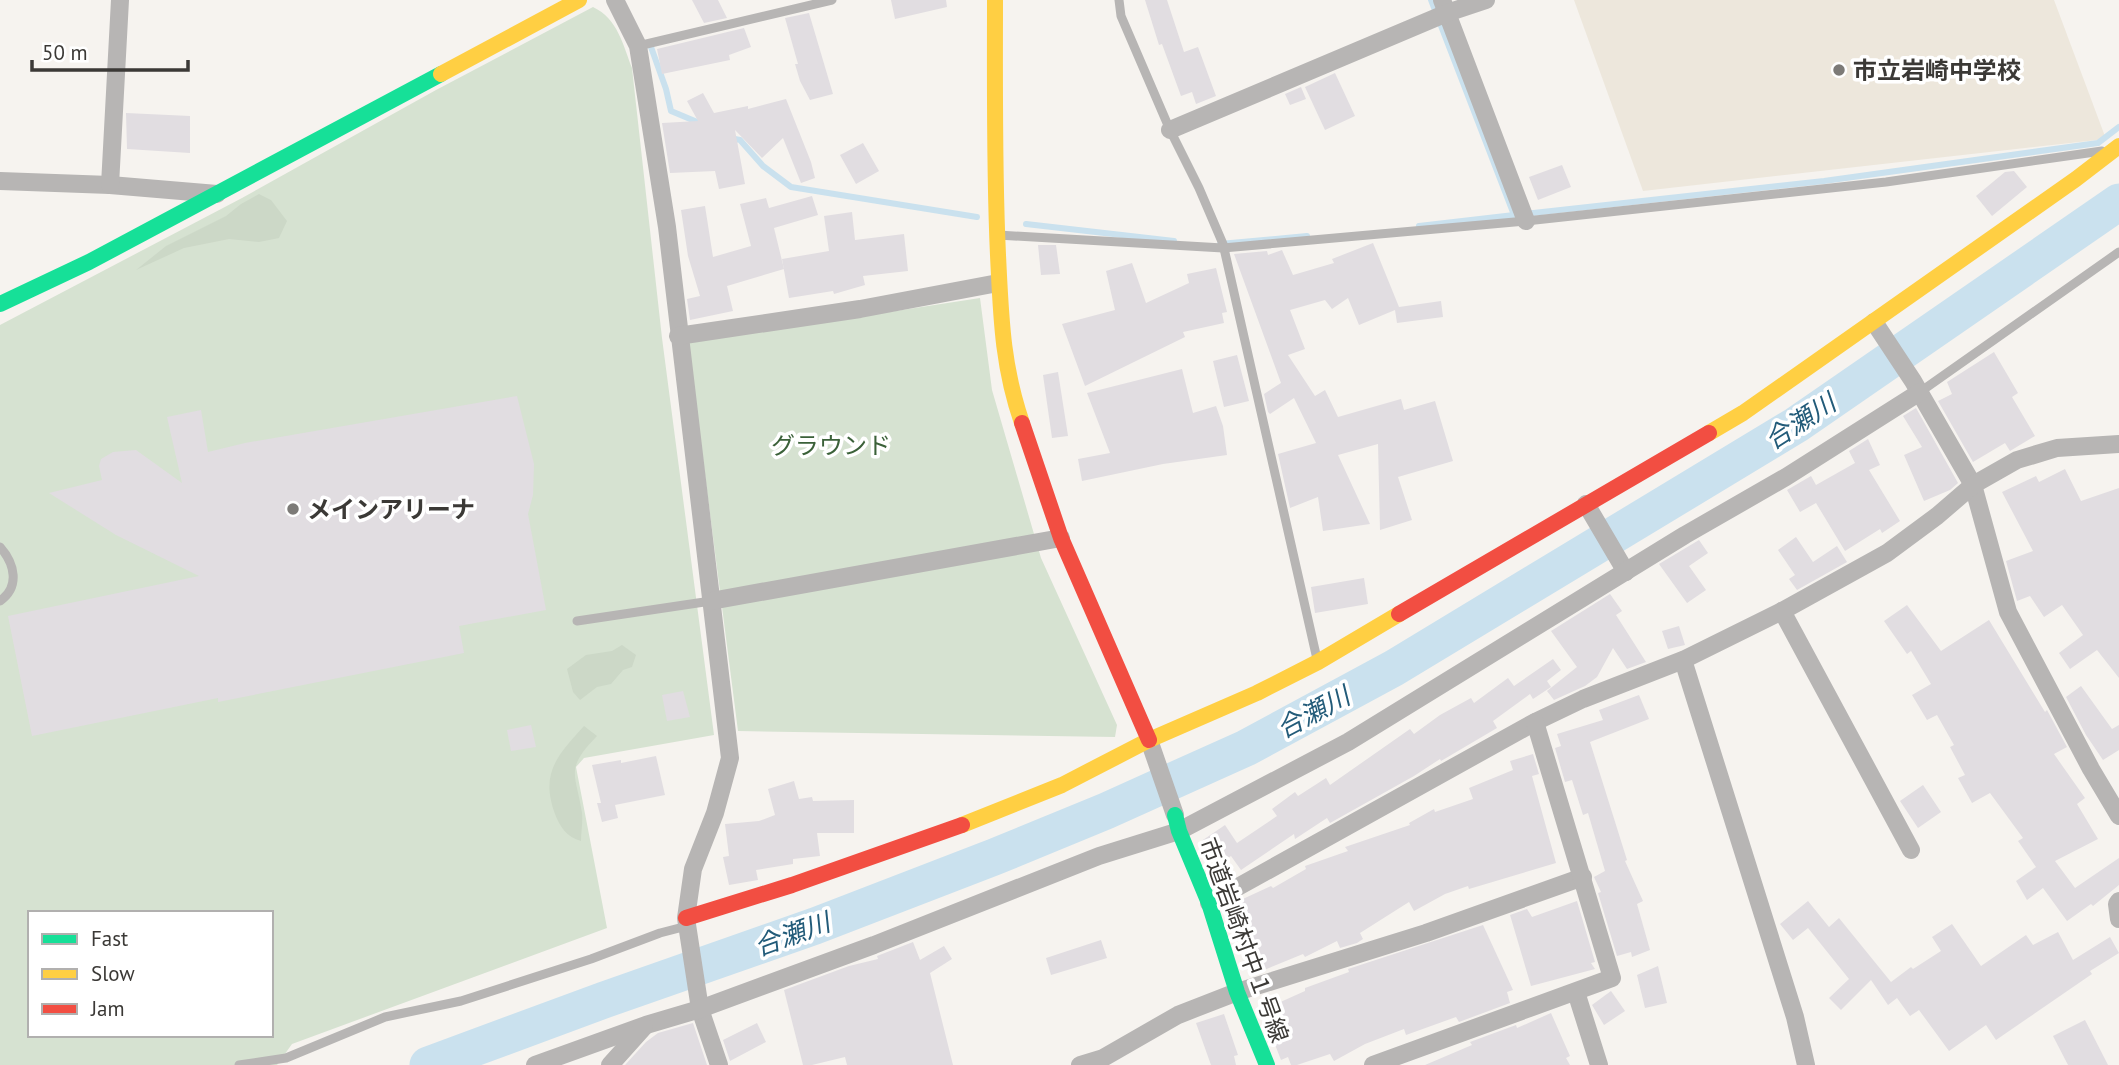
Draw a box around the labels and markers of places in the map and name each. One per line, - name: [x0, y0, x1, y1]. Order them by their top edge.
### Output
- place label: 市立岩崎中学校: [1853, 55, 2021, 86]
- marker: 市立岩崎中学校: [1831, 62, 1847, 78]
- place label: メインアリーナ: [307, 494, 475, 525]
- marker: メインアリーナ: [285, 501, 301, 517]

